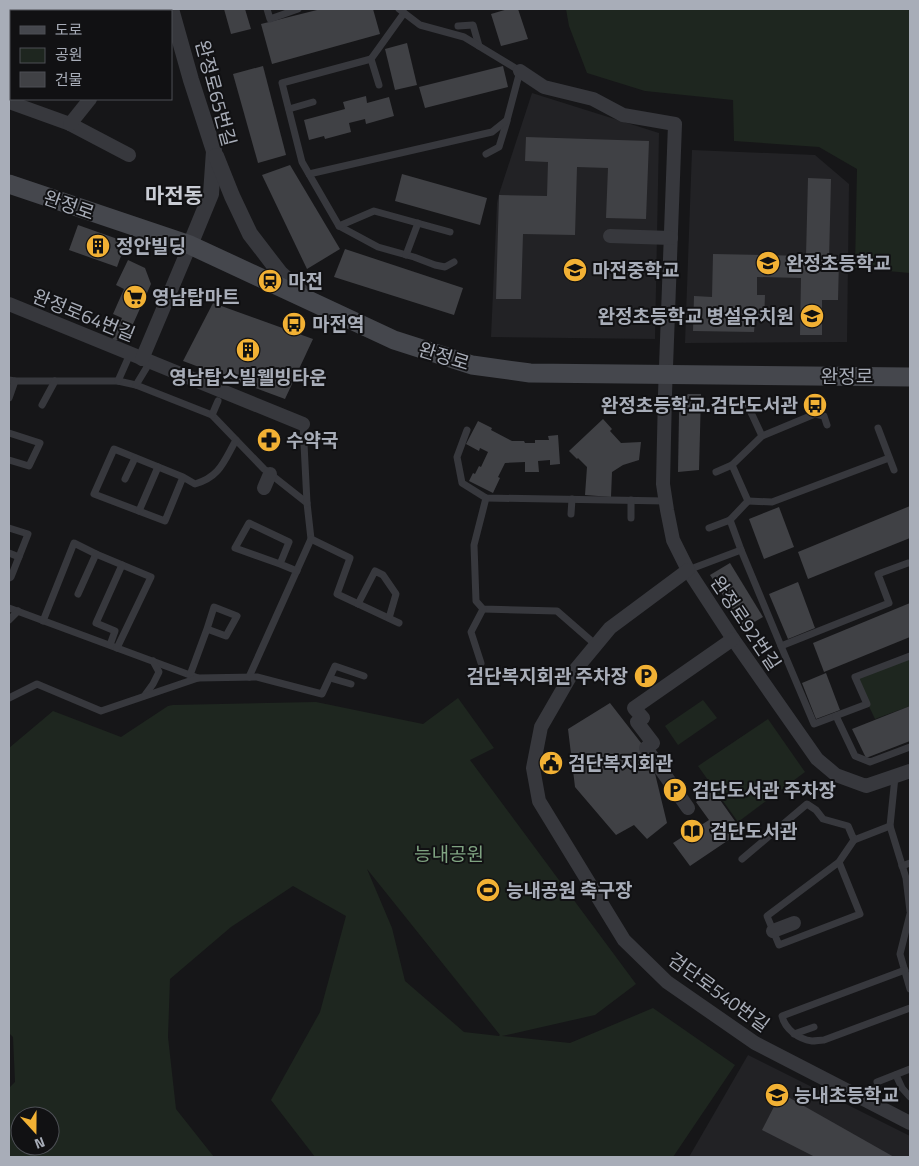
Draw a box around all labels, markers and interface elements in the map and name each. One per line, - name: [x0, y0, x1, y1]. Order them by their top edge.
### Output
- legend: [10, 10, 172, 100]
- text: 도로: [55, 18, 83, 41]
- street label: 완정로65번길: [188, 37, 245, 149]
- text: 공원: [55, 43, 83, 66]
- text: 건물: [55, 68, 83, 91]
- district label: 마전동: [145, 179, 203, 211]
- street label: 완정로: [40, 182, 99, 227]
- place label: 정안빌딩: [116, 231, 186, 260]
- building icon: 정안빌딩: [85, 233, 111, 259]
- place label: 완정초등학교: [786, 248, 891, 277]
- school or university icon: 완정초등학교: [755, 250, 781, 276]
- place label: 마전중학교: [592, 255, 679, 284]
- school or university icon: 마전중학교: [562, 257, 588, 283]
- place label: 마전: [288, 266, 323, 295]
- station icon: 마전: [257, 268, 283, 294]
- street label: 완정로64번길: [28, 281, 140, 348]
- place label: 영남탑마트: [152, 282, 239, 311]
- supermarket icon: 영남탑마트: [122, 284, 148, 310]
- place label: 완정초등학교 병설유치원: [598, 301, 794, 330]
- school or university icon: 완정초등학교 병설유치원: [799, 303, 825, 329]
- place label: 마전역: [312, 309, 364, 338]
- bus stop icon: 마전역: [281, 311, 307, 337]
- street label: 완정로: [415, 334, 473, 377]
- building icon: 영남탑스빌웰빙타운: [235, 337, 261, 363]
- street label: 완정로: [821, 361, 873, 390]
- place label: 영남탑스빌웰빙타운: [169, 362, 327, 391]
- place label: 완정초등학교.검단도서관: [601, 390, 799, 419]
- bus stop icon: 완정초등학교.검단도서관: [802, 392, 828, 418]
- place label: 수약국: [286, 425, 338, 454]
- pharmacy icon: 수약국: [256, 427, 282, 453]
- street label: 완정로92번길: [704, 570, 789, 676]
- place label: 검단복지회관 주차장: [466, 661, 628, 690]
- parking icon: 검단복지회관 주차장: [633, 663, 659, 689]
- place label: 검단복지회관: [568, 748, 673, 777]
- public building icon: 검단복지회관: [538, 750, 564, 776]
- place label: 검단도서관 주차장: [692, 775, 836, 804]
- parking icon: 검단도서관 주차장: [662, 777, 688, 803]
- place label: 검단도서관: [710, 816, 798, 845]
- library icon: 검단도서관: [679, 818, 705, 844]
- park label: 능내공원: [414, 839, 484, 868]
- place label: 능내공원 축구장: [506, 875, 633, 904]
- sports icon: 능내공원 축구장: [475, 877, 501, 903]
- street label: 검단로540번길: [663, 945, 776, 1038]
- place label: 능내초등학교: [794, 1080, 899, 1109]
- school or university icon: 능내초등학교: [764, 1082, 790, 1108]
- north arrow: [10, 1106, 60, 1156]
- text: N: [32, 1132, 48, 1155]

